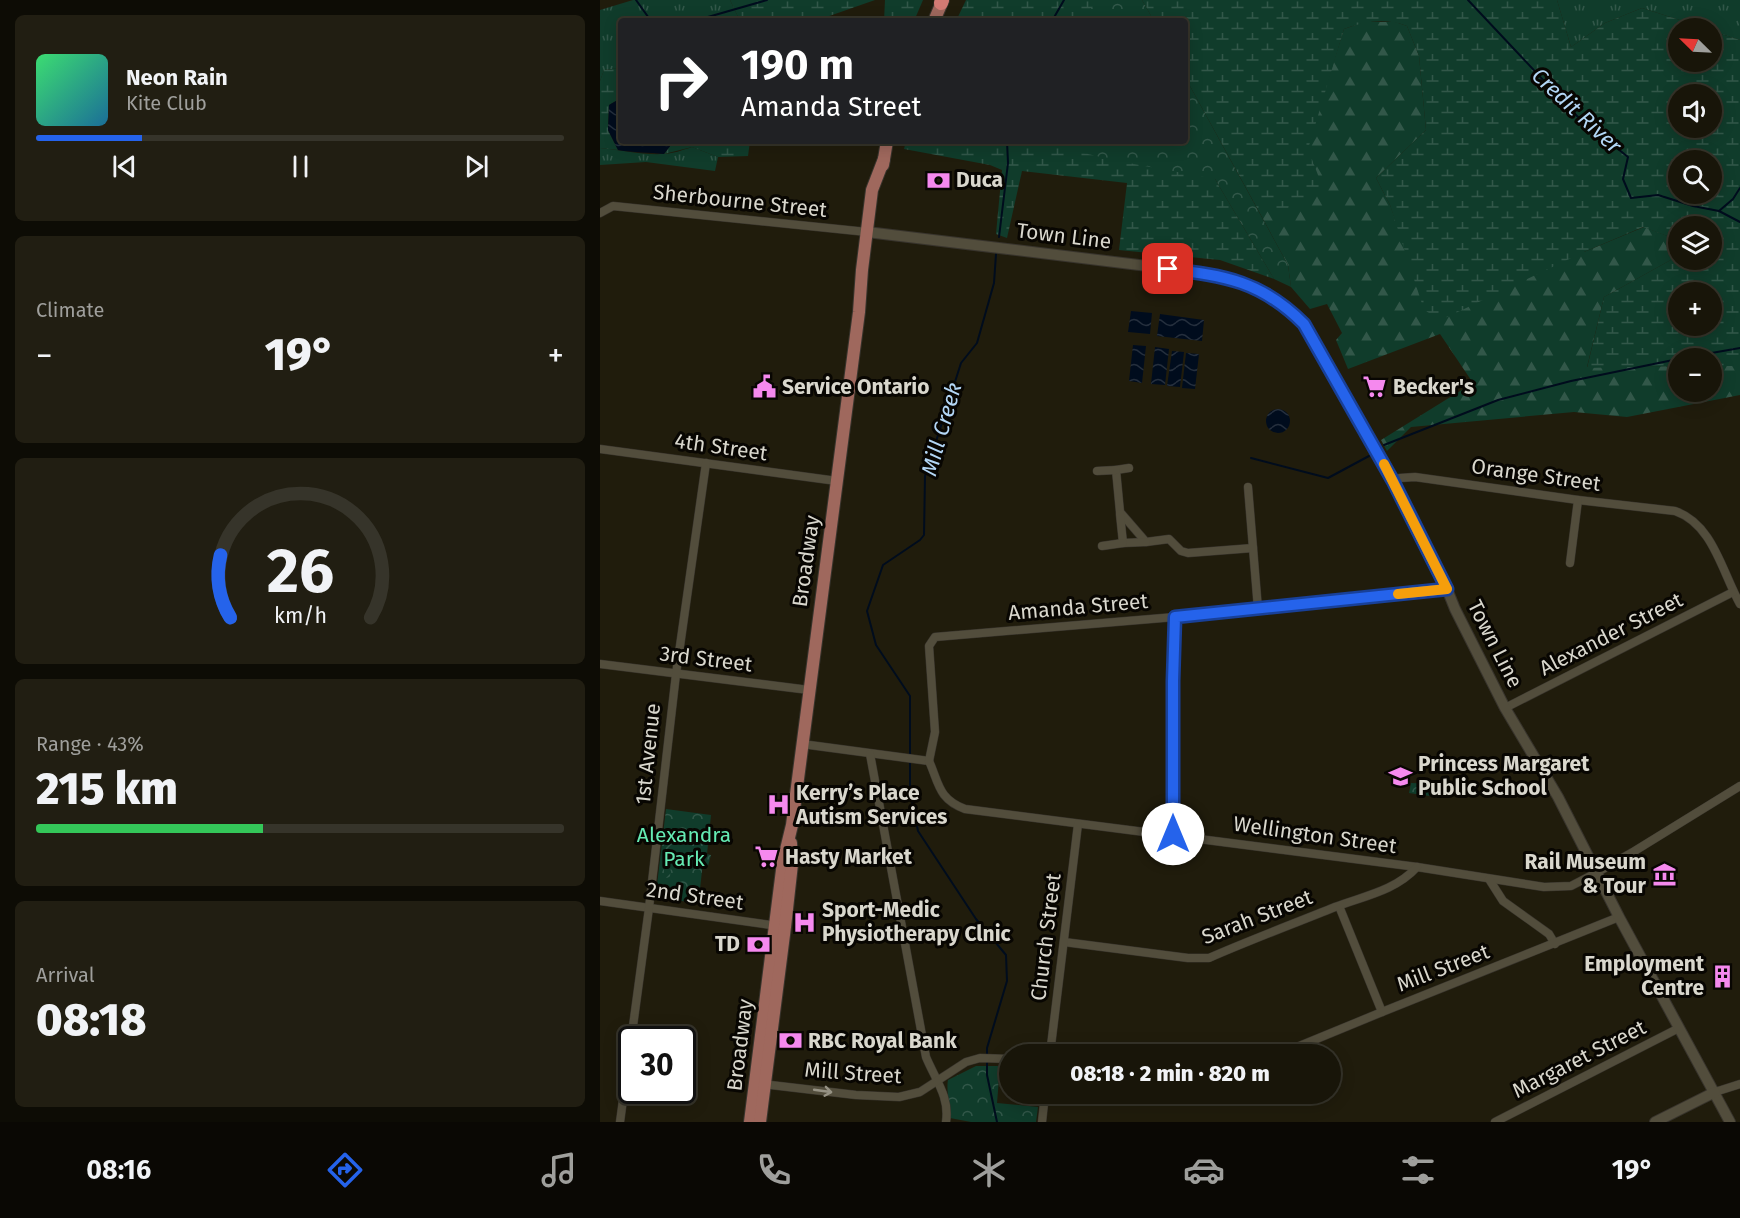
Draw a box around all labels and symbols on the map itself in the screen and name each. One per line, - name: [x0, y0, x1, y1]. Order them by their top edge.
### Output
- north arrow: [1668, 18, 1722, 72]
- water label: Credit River: [1526, 62, 1628, 159]
- bank icon: Duca: [925, 167, 951, 193]
- place label: Duca: [956, 167, 1003, 193]
- street label: Sherbourne Street: [652, 179, 829, 223]
- street label: Town Line: [1015, 217, 1113, 255]
- pin: [1142, 243, 1193, 294]
- public building icon: Service Ontario: [751, 374, 777, 400]
- place label: Service Ontario: [782, 374, 930, 400]
- supermarket icon: Becker's: [1362, 374, 1388, 400]
- place label: Becker's: [1393, 374, 1474, 400]
- water label: Mill Creek: [915, 379, 968, 479]
- street label: 4th Street: [673, 428, 770, 466]
- street label: Orange Street: [1470, 453, 1603, 497]
- street label: Broadway: [787, 513, 825, 609]
- street label: Alexander Street: [1535, 586, 1687, 681]
- street label: Amanda Street: [1007, 588, 1149, 626]
- street label: Town Line: [1462, 596, 1528, 692]
- street label: 3rd Street: [658, 640, 754, 678]
- street label: 1st Avenue: [630, 702, 666, 806]
- place label: Princess Margaret Public School: [1418, 751, 1590, 801]
- school or university icon: Princess Margaret Public School: [1387, 763, 1413, 789]
- place label: Kerry’s Place Autism Services: [795, 780, 947, 830]
- hospital icon: Kerry’s Place Autism Services: [765, 792, 791, 818]
- position arrow: [1141, 802, 1205, 866]
- street label: Wellington Street: [1232, 811, 1399, 859]
- park label: Alexandra Park: [637, 822, 731, 872]
- supermarket icon: Hasty Market: [754, 844, 780, 870]
- place label: Hasty Market: [785, 844, 913, 870]
- place label: Rail Museum & Tour: [1525, 849, 1647, 899]
- museum icon: Rail Museum & Tour: [1651, 861, 1677, 887]
- street label: Church Street: [1025, 871, 1067, 1002]
- street label: 2nd Street: [645, 876, 746, 916]
- street label: Sarah Street: [1198, 884, 1316, 950]
- place label: Sport-Medic Physiotherapy Clnic: [822, 897, 1011, 947]
- hospital icon: Sport-Medic Physiotherapy Clnic: [791, 909, 817, 935]
- place label: TD: [715, 931, 740, 957]
- bank icon: TD: [745, 931, 771, 957]
- street label: Mill Street: [1393, 938, 1493, 998]
- place label: Employment Centre: [1584, 951, 1705, 1001]
- building icon: Employment Centre: [1709, 963, 1735, 989]
- street label: Broadway: [721, 997, 759, 1093]
- street label: Margaret Street: [1508, 1014, 1651, 1104]
- speed limit sign: 30: [618, 1026, 696, 1104]
- bank icon: RBC Royal Bank: [777, 1028, 803, 1054]
- place label: RBC Royal Bank: [808, 1028, 957, 1054]
- street label: Mill Street: [804, 1057, 903, 1089]
- one-way arrow: [813, 1085, 832, 1096]

